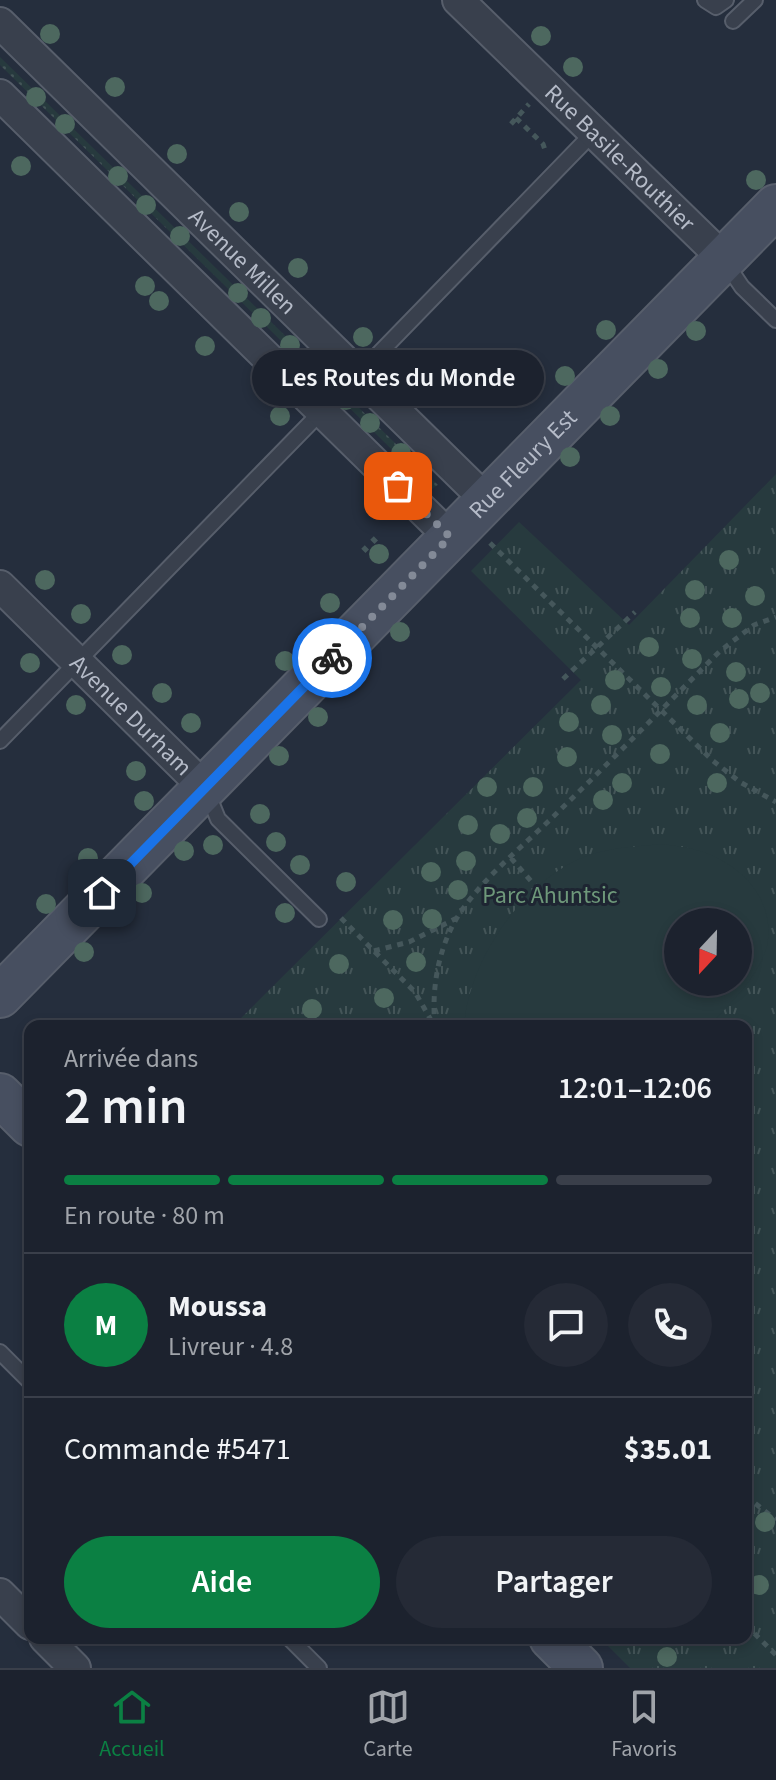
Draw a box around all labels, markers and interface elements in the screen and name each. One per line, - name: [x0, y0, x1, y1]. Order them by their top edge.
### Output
- street label: Rue Basile-Routhier: [537, 76, 704, 240]
- street label: Avenue Millen: [181, 200, 305, 322]
- callout: Les Routes du Monde: [252, 350, 544, 406]
- text: Les Routes du Monde: [280, 359, 516, 396]
- street label: Rue Fleury Est: [461, 401, 585, 527]
- pin: [364, 452, 432, 520]
- icon: bag: [376, 464, 420, 508]
- courier: [292, 618, 372, 698]
- icon: bike: [310, 636, 354, 680]
- street label: Avenue Durham: [62, 647, 200, 784]
- pin: [68, 859, 136, 927]
- icon: home: [80, 871, 124, 915]
- park label: Parc Ahuntsic: [482, 878, 618, 913]
- north arrow: [664, 908, 752, 996]
- map controls: [664, 908, 752, 996]
- text: Arrivée dans: [64, 1040, 198, 1077]
- text: 12:01–12:06: [558, 1067, 712, 1110]
- text: 2 min: [64, 1070, 188, 1144]
- text: En route · 80 m: [64, 1197, 225, 1234]
- button: chat: [524, 1283, 608, 1367]
- button: phone: [628, 1283, 712, 1367]
- text: Moussa: [168, 1285, 267, 1328]
- text: M: [95, 1304, 117, 1347]
- text: Livreur · 4.8: [168, 1328, 293, 1365]
- text: Commande #5471: [64, 1428, 291, 1471]
- text: $35.01: [624, 1428, 712, 1471]
- button: Aide: [64, 1536, 380, 1628]
- button: Partager: [396, 1536, 712, 1628]
- tab: Accueil: [99, 1685, 165, 1765]
- tab: Carte: [363, 1685, 413, 1765]
- tab: Favoris: [611, 1685, 677, 1765]

